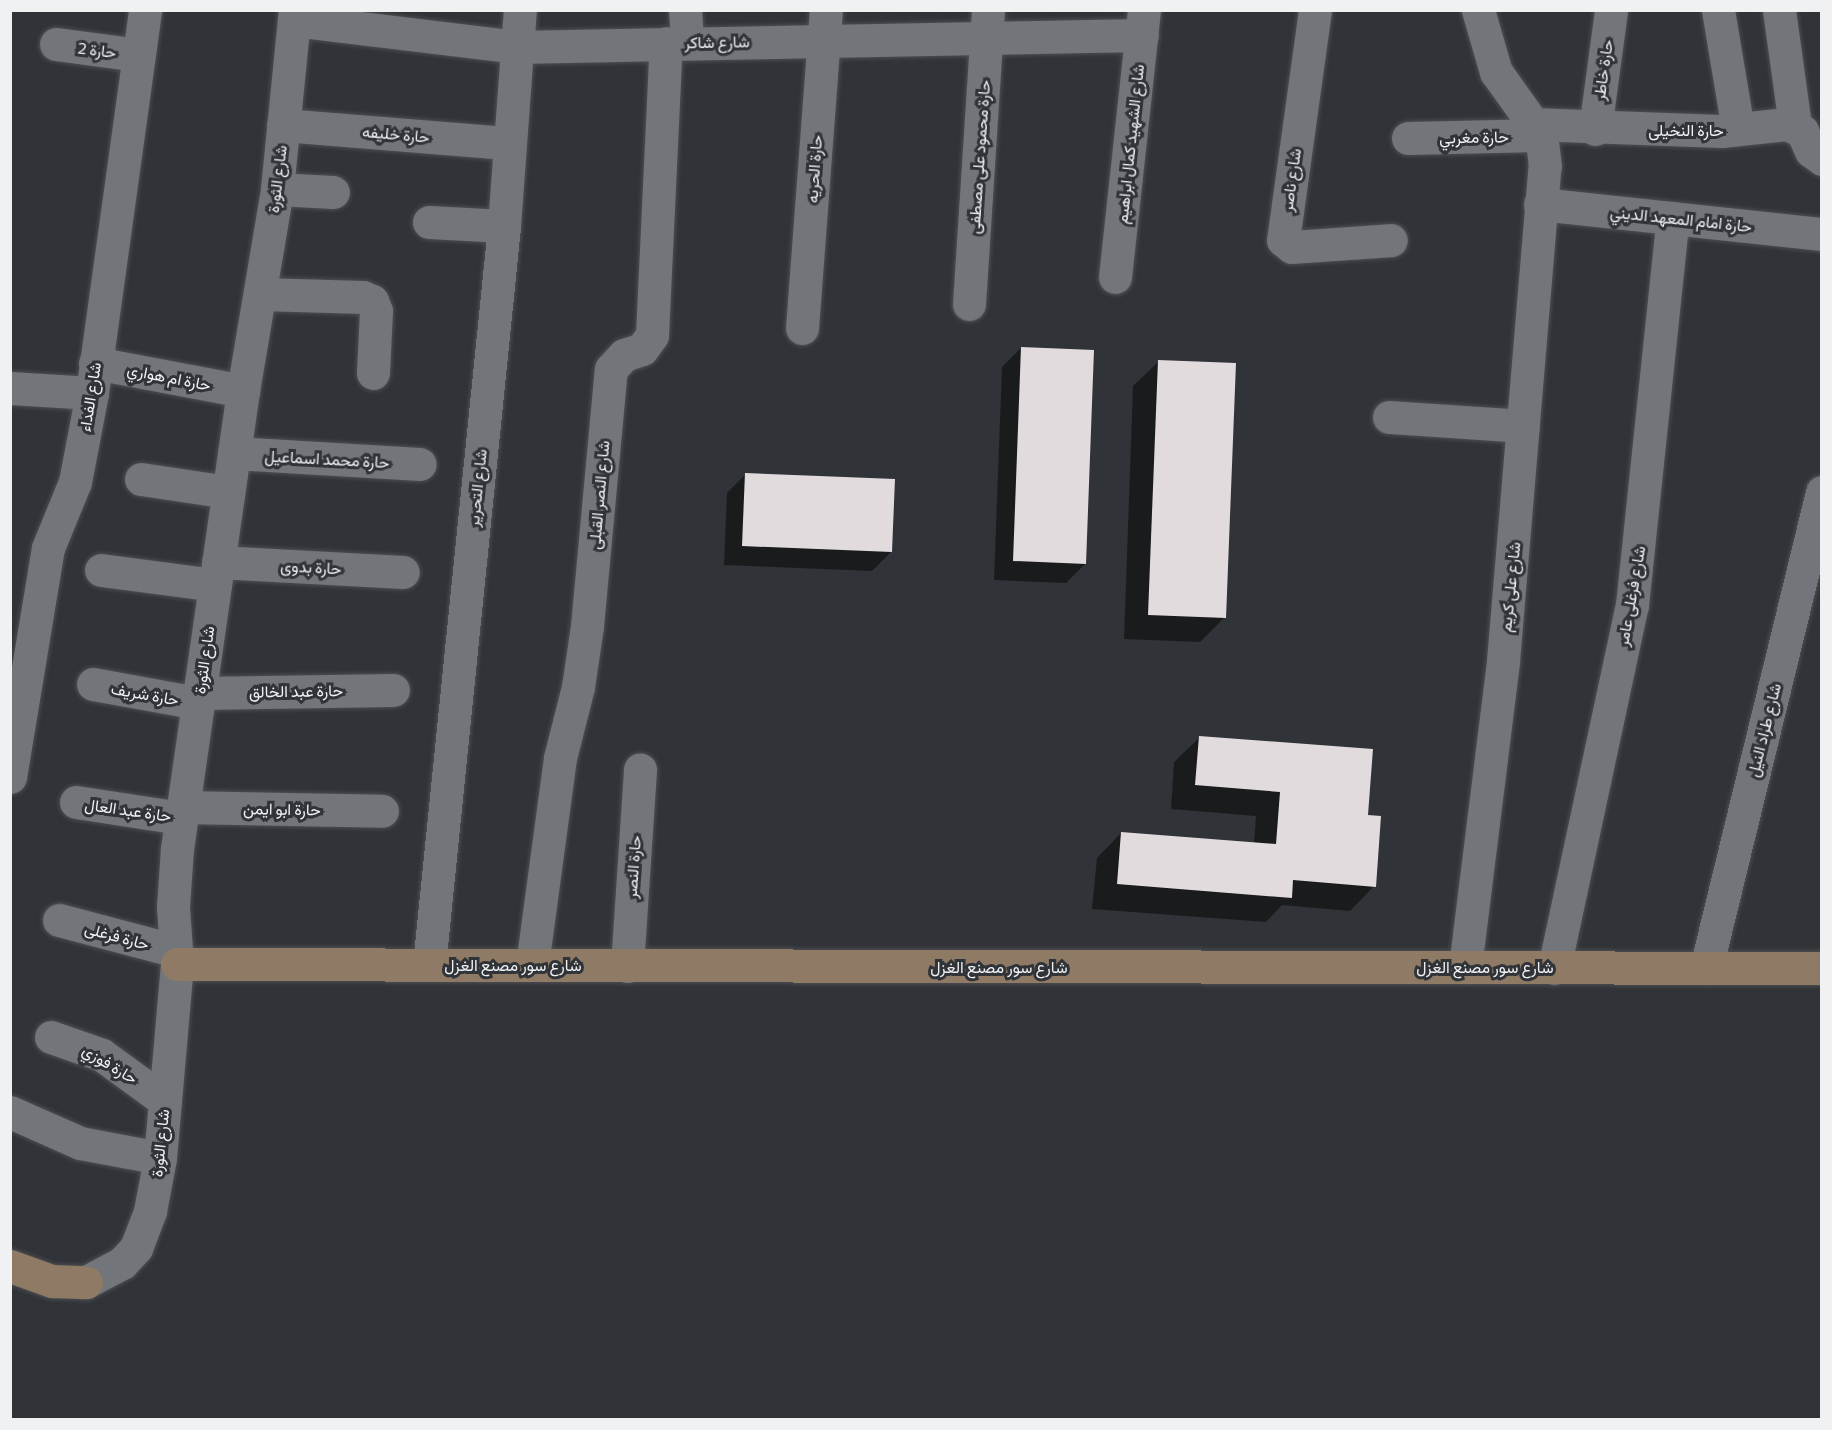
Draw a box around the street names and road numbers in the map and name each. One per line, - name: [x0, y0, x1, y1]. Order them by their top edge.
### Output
- street label: شارع شاكر: [684, 32, 750, 52]
- street label: حارة 2: [77, 38, 117, 62]
- street label: حارة خاطر: [1589, 38, 1617, 102]
- street label: شارع الشهيد كمال ابراهيم: [1112, 63, 1148, 225]
- street label: حارة محمود على مصطفى: [964, 79, 994, 235]
- street label: حارة النخيلى: [1648, 120, 1724, 140]
- street label: حارة خليفه: [362, 121, 430, 147]
- street label: حارة مغربي: [1439, 127, 1509, 147]
- street label: حارة الحريه: [802, 134, 826, 204]
- street label: شارع الثورة: [263, 144, 291, 214]
- street label: شارع ناصر: [1277, 147, 1305, 213]
- street label: حارة امام المعهد الديني: [1609, 202, 1753, 236]
- street label: حارة ام هواري: [126, 360, 212, 394]
- street label: شارع الفداء: [75, 361, 105, 433]
- street label: شارع النصر القبلى: [585, 440, 613, 550]
- street label: حارة محمد اسماعيل: [264, 446, 390, 472]
- street label: شارع التحرير: [463, 448, 491, 528]
- street label: شارع على كريم: [1496, 541, 1524, 633]
- street label: شارع فرغلى عامر: [1613, 544, 1649, 648]
- street label: حارة بدوى: [280, 556, 342, 578]
- street label: شارع الثورة: [190, 625, 218, 695]
- street label: حارة شريف: [110, 679, 180, 709]
- street label: حارة عبد الخالق: [249, 681, 343, 701]
- street label: شارع طراد النيل: [1743, 681, 1785, 779]
- street label: حارة عبد العال: [84, 794, 172, 826]
- street label: حارة ابو ايمن: [243, 799, 321, 819]
- street label: حارة النصر: [621, 835, 645, 899]
- street label: حارة فرغلى: [83, 918, 151, 954]
- street label: شارع سور مصنع الغزل: [444, 955, 582, 975]
- street label: شارع سور مصنع الغزل: [930, 957, 1068, 977]
- street label: شارع سور مصنع الغزل: [1416, 957, 1554, 977]
- street label: حارة فوزي: [79, 1040, 141, 1088]
- street label: شارع الثورة: [147, 1108, 173, 1178]

